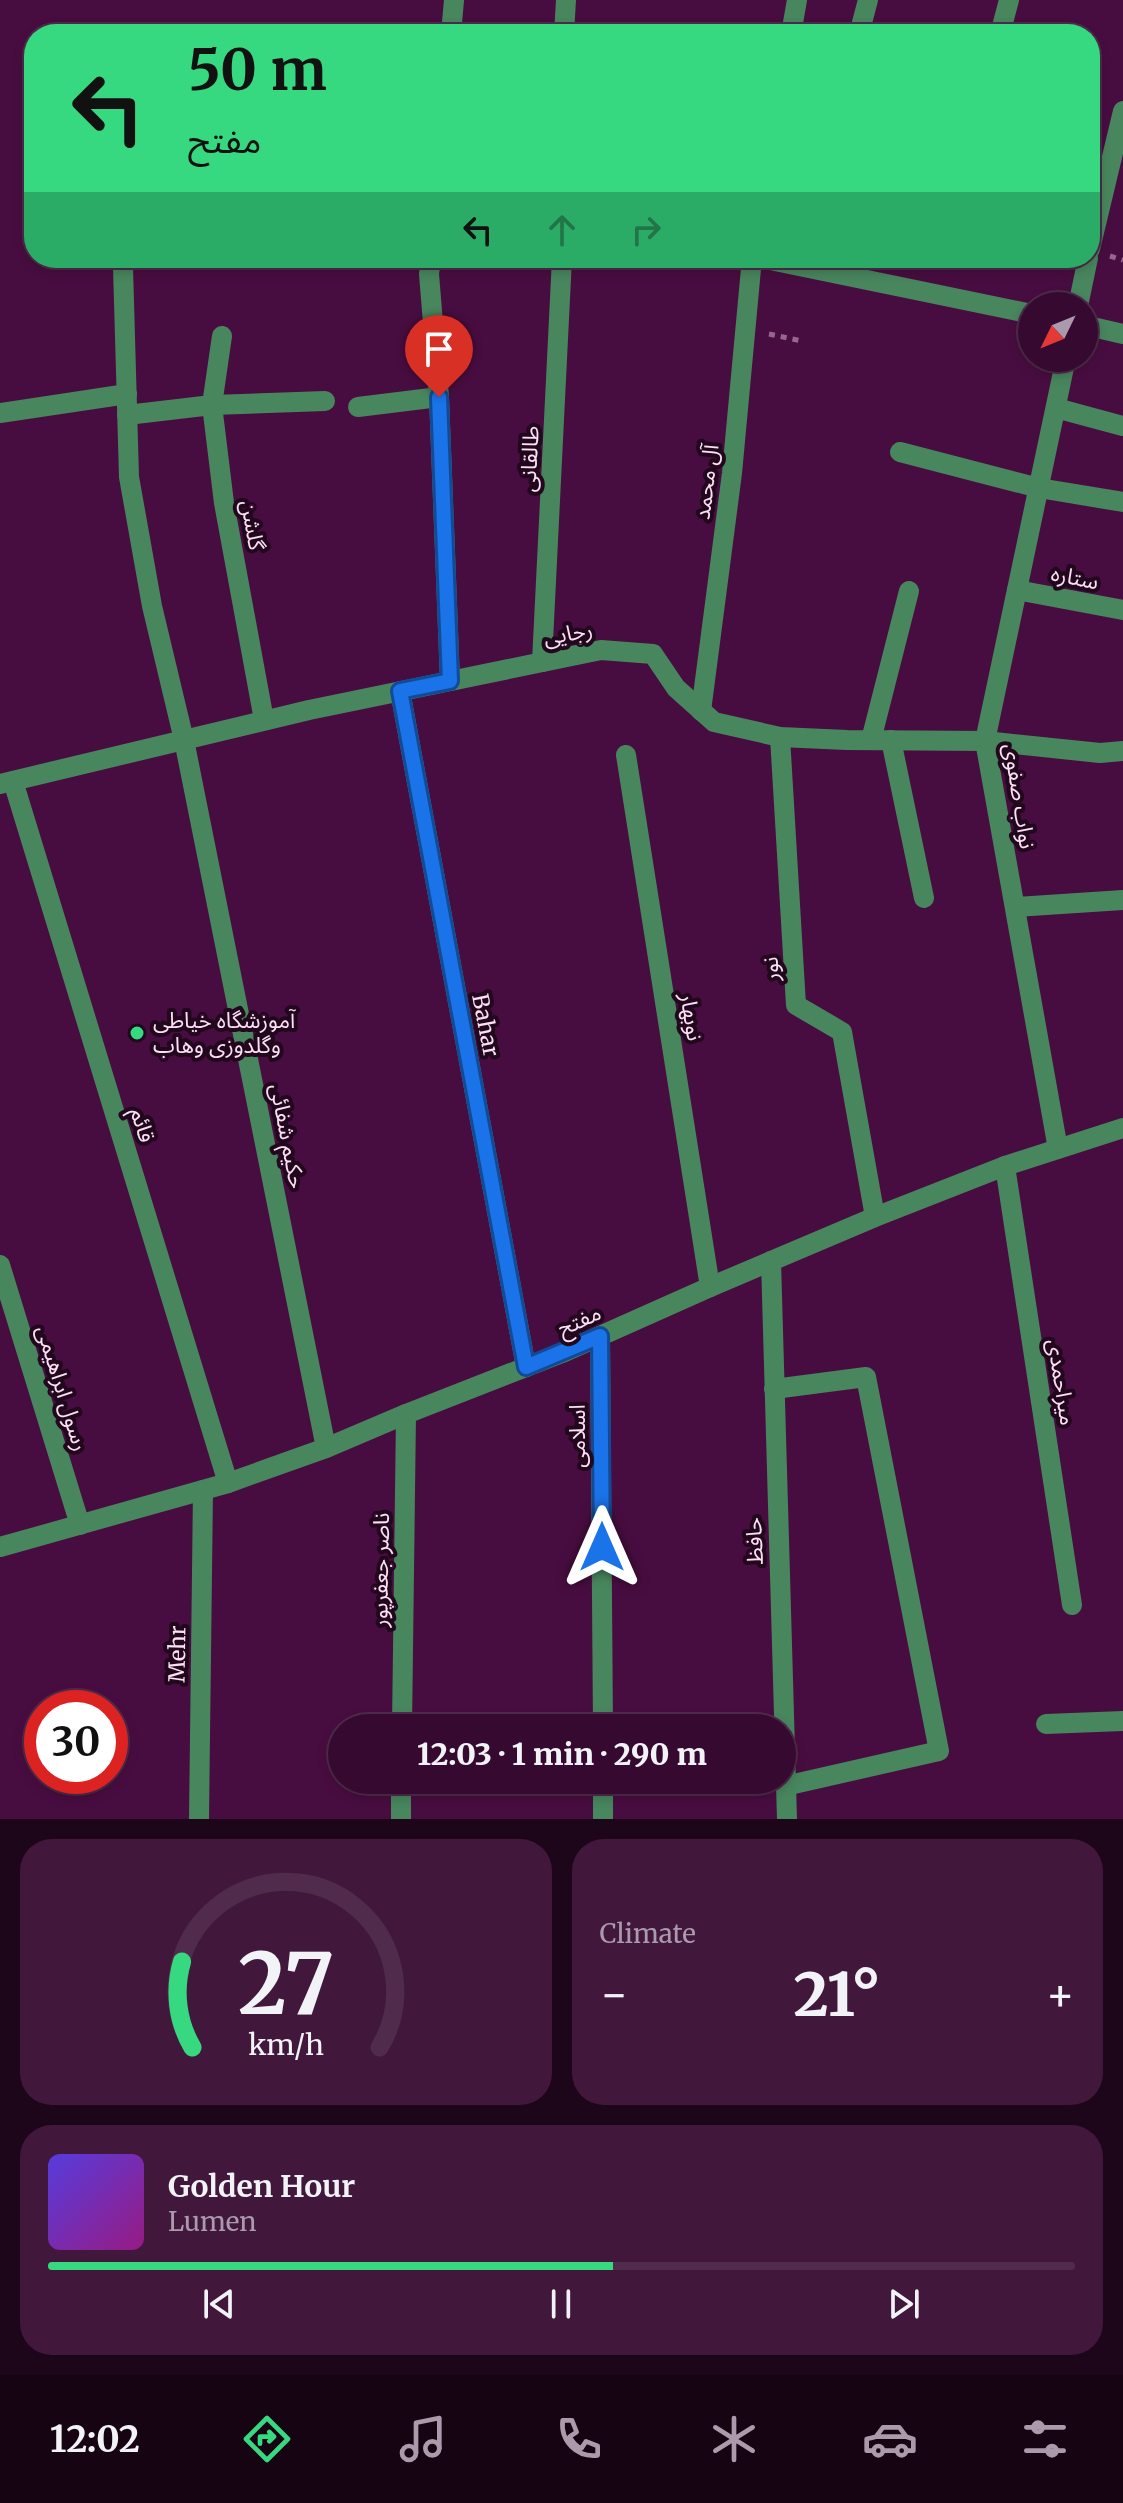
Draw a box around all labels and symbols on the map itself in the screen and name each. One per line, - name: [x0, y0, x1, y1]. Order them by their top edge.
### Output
- north arrow: [1018, 292, 1098, 372]
- pin: [405, 315, 473, 397]
- street label: طالقانی: [513, 425, 545, 493]
- street label: آل محمد: [687, 441, 725, 521]
- street label: گلشن: [235, 498, 271, 553]
- street label: ستاره: [1049, 559, 1101, 595]
- street label: رجایی: [541, 615, 595, 651]
- street label: نواب صفوی: [998, 741, 1042, 851]
- street label: نور: [755, 956, 785, 983]
- street label: نوبهار: [674, 990, 710, 1043]
- street label: Bahar: [466, 991, 506, 1059]
- place label: آموزشگاه خیاطی وگلدوزی وهاب: [153, 1006, 297, 1059]
- marker: آموزشگاه خیاطی وگلدوزی وهاب: [128, 1024, 146, 1042]
- street label: حکیم شفائی: [261, 1081, 312, 1192]
- street label: قائم: [122, 1104, 161, 1146]
- street label: مفتح: [553, 1298, 606, 1345]
- street label: رسول ابراهیمی: [31, 1322, 95, 1454]
- street label: میراحمدی: [1041, 1337, 1083, 1427]
- street label: اسلامی: [563, 1404, 591, 1468]
- position arrow: [560, 1505, 644, 1589]
- street label: ناصر جعفرپور: [365, 1513, 396, 1629]
- street label: حافظ: [739, 1517, 769, 1565]
- street label: Mehr: [163, 1625, 191, 1683]
- speed limit sign: 30: [24, 1690, 128, 1794]

